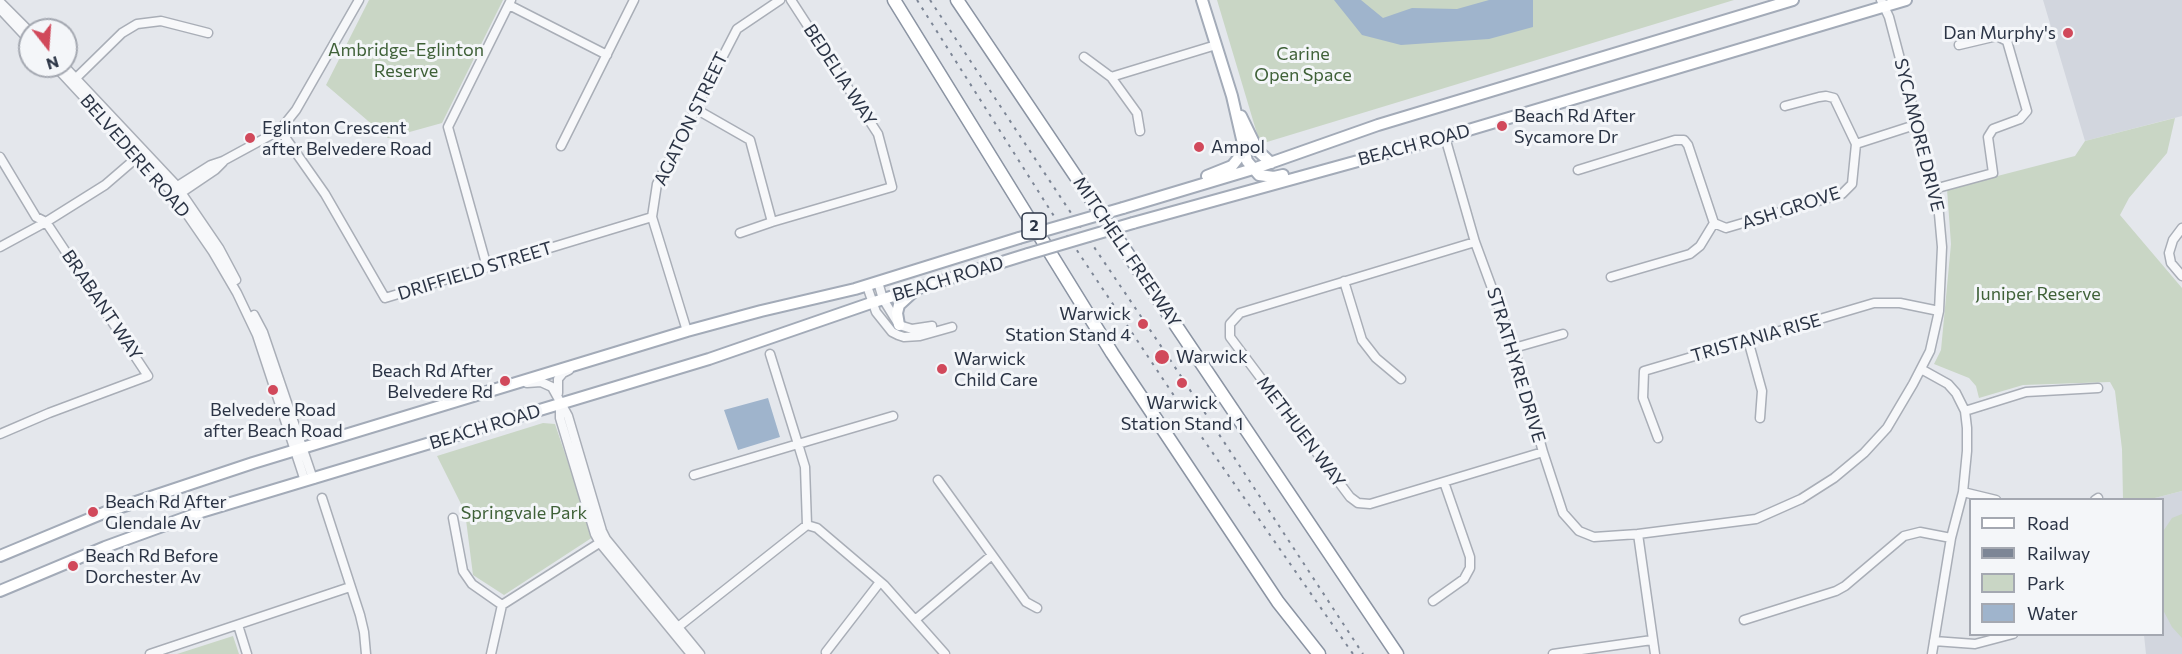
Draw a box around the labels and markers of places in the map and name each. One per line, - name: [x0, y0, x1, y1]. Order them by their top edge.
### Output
- place label: Dan Murphy's: [1943, 22, 2056, 44]
- marker: Dan Murphy's: [2061, 26, 2075, 40]
- place label: Beach Rd After Sycamore Dr: [1514, 105, 1636, 148]
- place label: Eglinton Crescent after Belvedere Road: [262, 117, 432, 160]
- marker: Beach Rd After Sycamore Dr: [1495, 119, 1509, 133]
- marker: Eglinton Crescent after Belvedere Road: [243, 131, 257, 145]
- place label: Ampol: [1211, 136, 1265, 158]
- marker: Ampol: [1192, 140, 1206, 154]
- place label: Warwick Station Stand 4: [1005, 303, 1131, 346]
- marker: Warwick Station Stand 4: [1136, 317, 1150, 331]
- place label: Warwick: [1176, 346, 1248, 368]
- place label: Warwick Child Care: [954, 348, 1038, 391]
- marker: Warwick: [1153, 348, 1171, 366]
- place label: Beach Rd After Belvedere Rd: [371, 360, 493, 403]
- marker: Warwick Child Care: [935, 362, 949, 376]
- marker: Beach Rd After Belvedere Rd: [498, 374, 512, 388]
- marker: Warwick Station Stand 1: [1175, 376, 1189, 390]
- marker: Belvedere Road after Beach Road: [266, 383, 280, 397]
- place label: Warwick Station Stand 1: [1121, 392, 1243, 434]
- place label: Belvedere Road after Beach Road: [203, 399, 343, 442]
- place label: Beach Rd After Glendale Av: [105, 491, 227, 534]
- marker: Beach Rd After Glendale Av: [86, 505, 100, 519]
- place label: Beach Rd Before Dorchester Av: [85, 545, 218, 588]
- marker: Beach Rd Before Dorchester Av: [66, 559, 80, 573]

